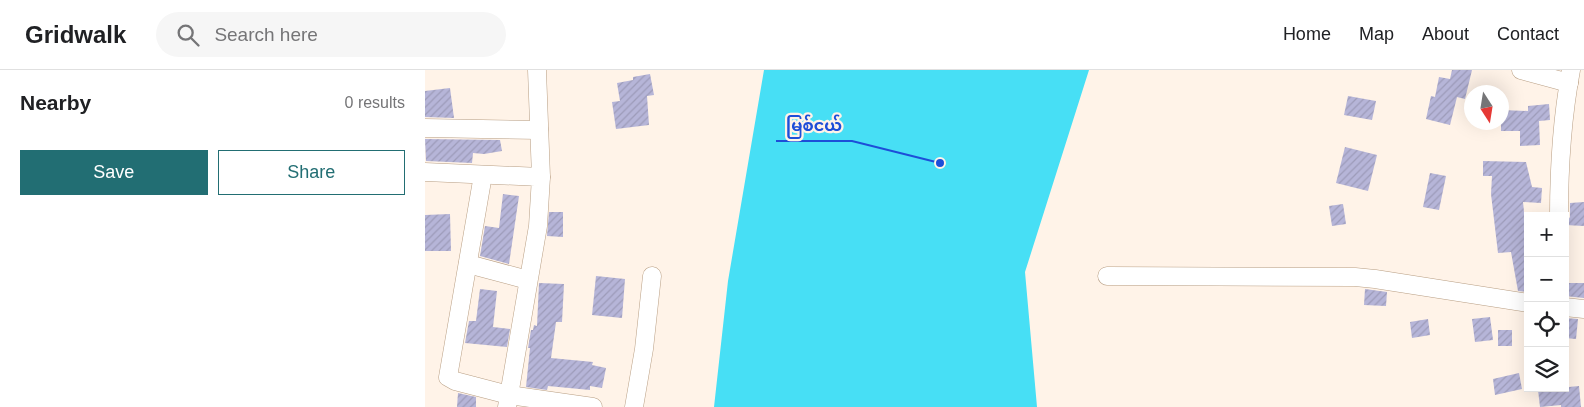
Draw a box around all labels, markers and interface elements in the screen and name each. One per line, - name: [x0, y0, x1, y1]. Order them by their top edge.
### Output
- search box: [156, 12, 506, 57]
- text: Gridwalk: [25, 21, 126, 48]
- icon: search: [174, 21, 202, 49]
- text: Search here: [214, 24, 318, 45]
- text: Home: [1283, 24, 1331, 44]
- text: Map: [1359, 24, 1394, 44]
- text: About: [1422, 24, 1469, 44]
- text: Contact: [1497, 24, 1559, 44]
- north arrow: [1464, 85, 1509, 130]
- text: Nearby: [20, 91, 91, 114]
- text: 0 results: [345, 94, 405, 111]
- callout: မြစ်ငယ်: [776, 110, 852, 141]
- text: မြစ်ငယ်: [786, 114, 842, 139]
- button: Save: [20, 150, 208, 195]
- button: Share: [218, 150, 405, 195]
- map controls: [1524, 212, 1569, 392]
- button: +: [1524, 212, 1569, 257]
- button: −: [1524, 257, 1569, 302]
- button: locate: [1524, 302, 1569, 347]
- button: layers: [1524, 347, 1569, 392]

